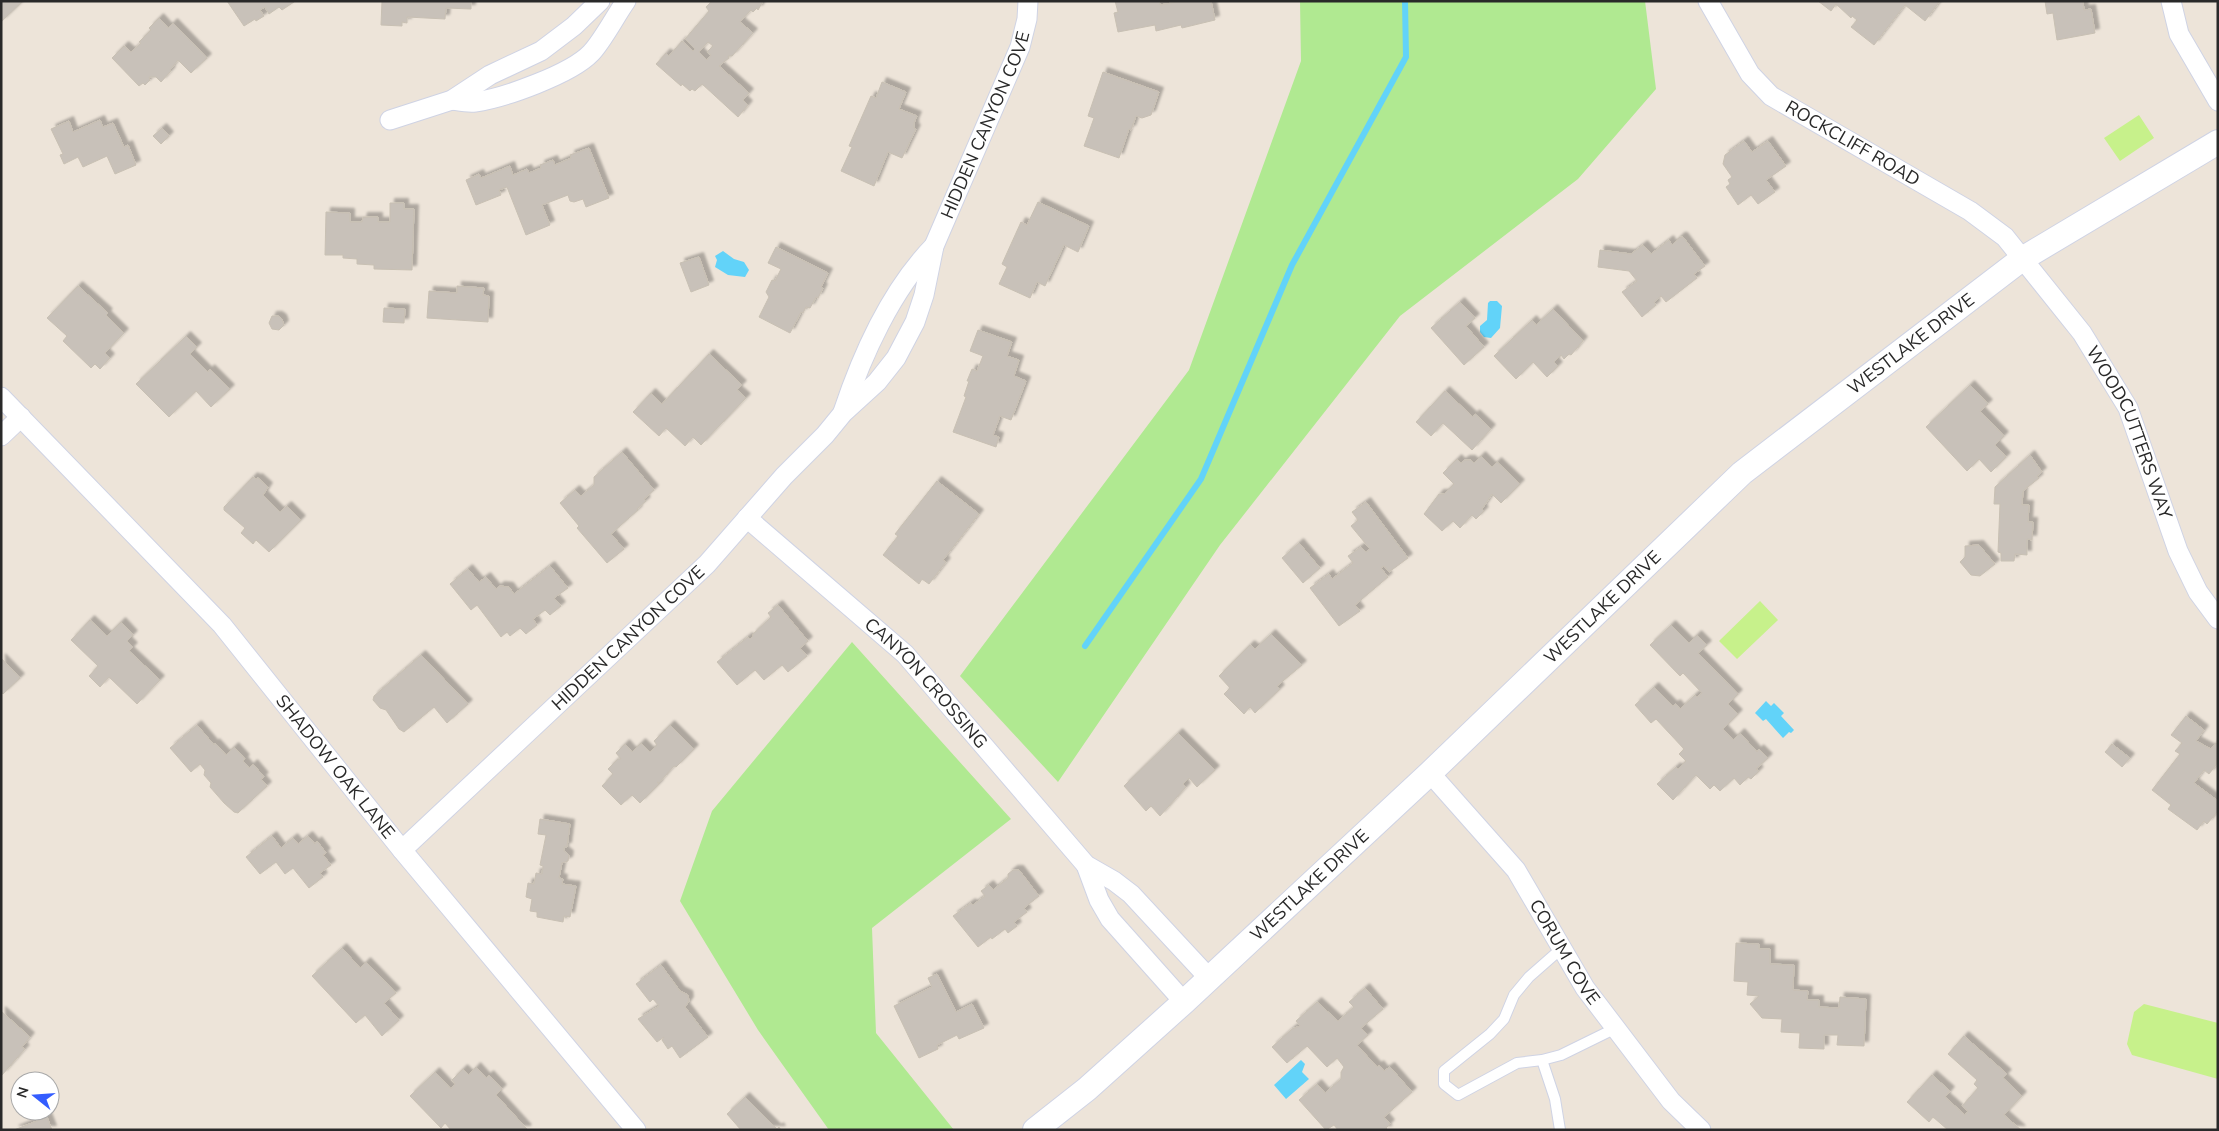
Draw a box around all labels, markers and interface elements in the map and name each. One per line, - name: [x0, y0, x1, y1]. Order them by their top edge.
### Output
- street label: HIDDEN CANYON COVE: [935, 29, 1035, 222]
- street label: ROCKCLIFF ROAD: [1781, 95, 1924, 192]
- street label: WESTLAKE DRIVE: [1843, 288, 1979, 400]
- street label: WOODCUTTERS WAY: [2081, 341, 2178, 522]
- street label: WESTLAKE DRIVE: [1539, 545, 1666, 669]
- street label: HIDDEN CANYON COVE: [546, 560, 710, 716]
- street label: CANYON CROSSING: [859, 612, 993, 754]
- street label: SHADOW OAK LANE: [270, 690, 400, 844]
- street label: WESTLAKE DRIVE: [1245, 824, 1374, 946]
- street label: CORUM COVE: [1524, 895, 1606, 1010]
- north arrow: [10, 1071, 60, 1121]
- text: N: [12, 1085, 34, 1100]

